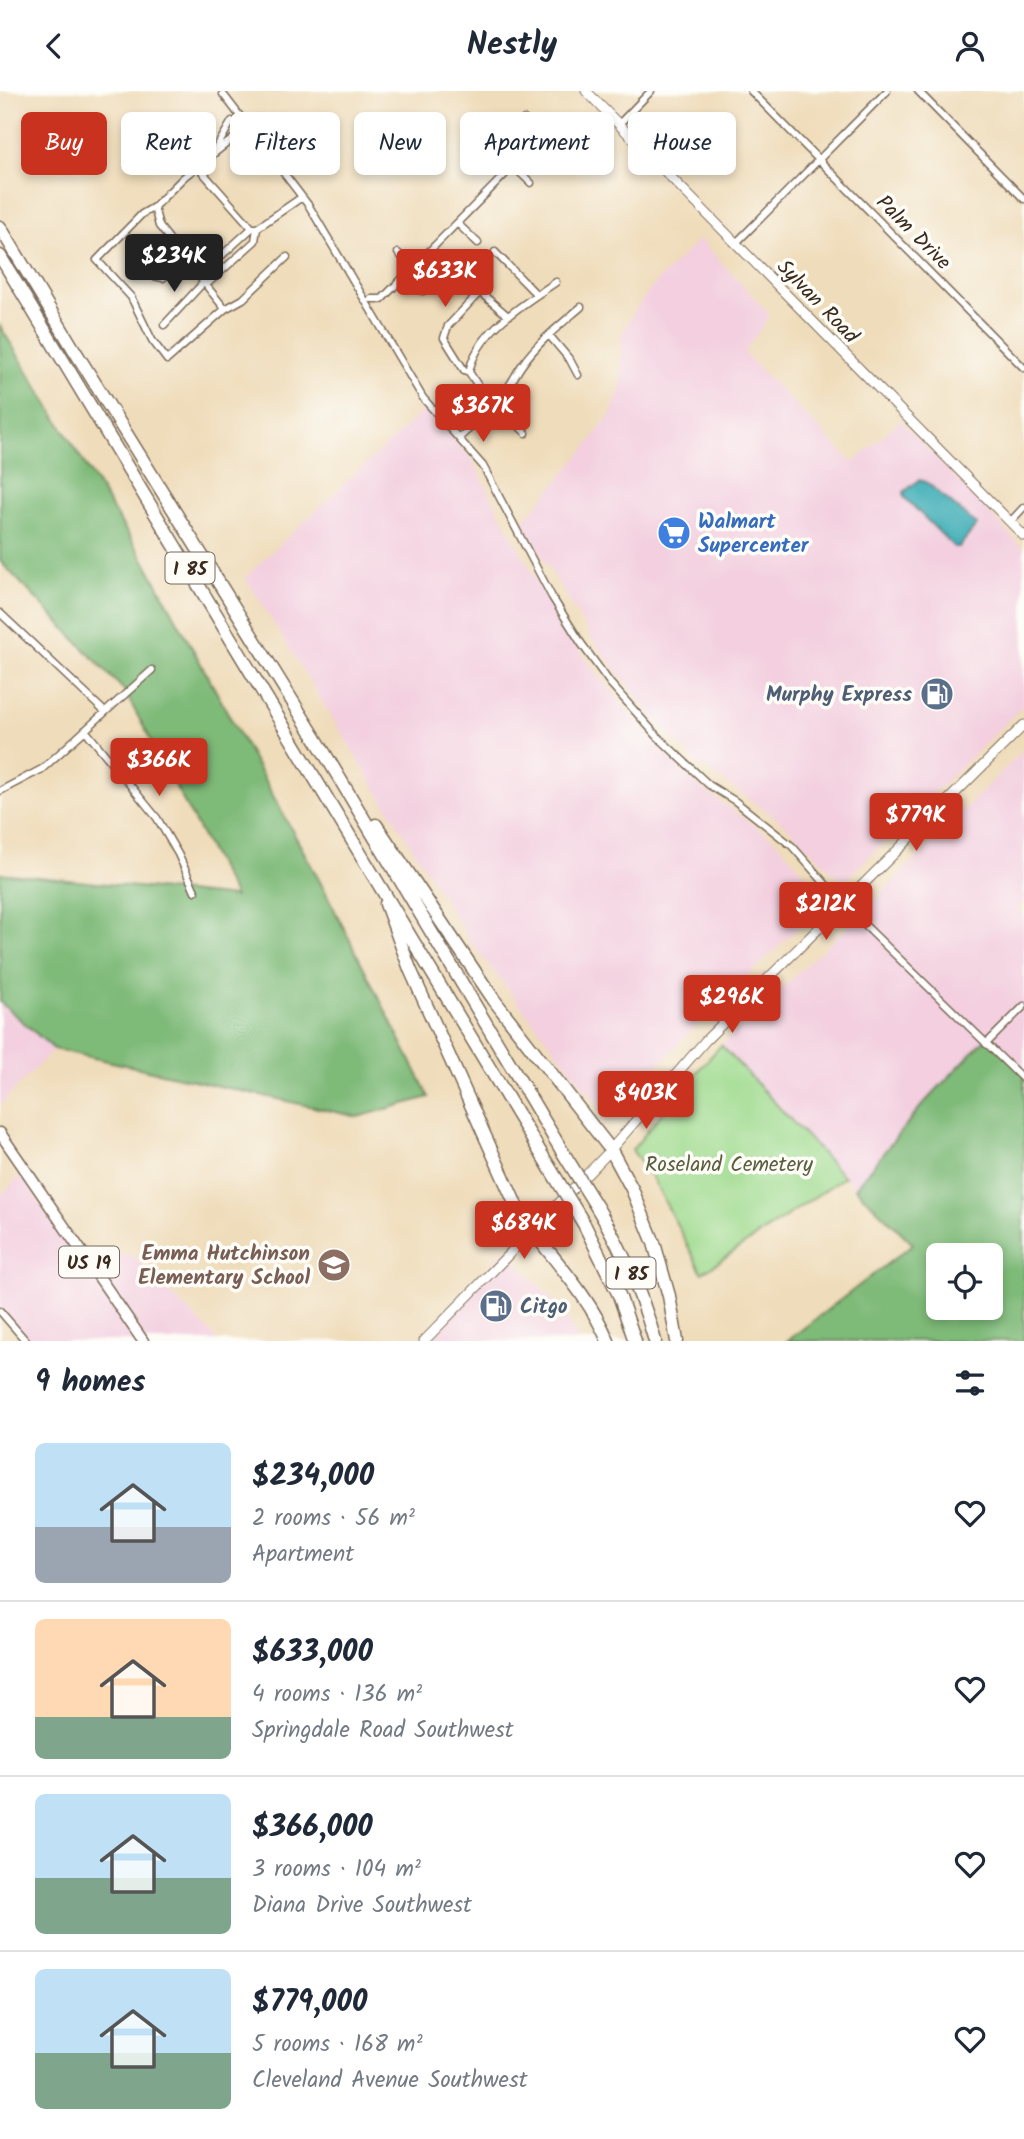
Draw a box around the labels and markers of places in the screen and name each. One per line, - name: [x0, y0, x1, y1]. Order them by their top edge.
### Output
- pin: $234K: [125, 235, 223, 294]
- pin: $633K: [396, 249, 494, 309]
- pin: $367K: [434, 385, 532, 444]
- place label: Walmart Supercenter: [698, 506, 810, 563]
- supermarket icon: Walmart Supercenter: [655, 514, 693, 552]
- fuel station icon: Murphy Express: [918, 675, 956, 713]
- place label: Murphy Express: [766, 679, 912, 712]
- pin: $366K: [110, 739, 208, 798]
- pin: $779K: [867, 793, 965, 853]
- pin: $212K: [777, 883, 875, 942]
- pin: $296K: [683, 975, 781, 1035]
- pin: $403K: [597, 1072, 695, 1131]
- pin: $684K: [475, 1201, 573, 1261]
- place label: Emma Hutchinson Elementary School: [138, 1238, 310, 1295]
- school or university icon: Emma Hutchinson Elementary School: [315, 1246, 353, 1284]
- fuel station icon: Citgo: [477, 1287, 515, 1325]
- place label: Citgo: [520, 1291, 568, 1324]

